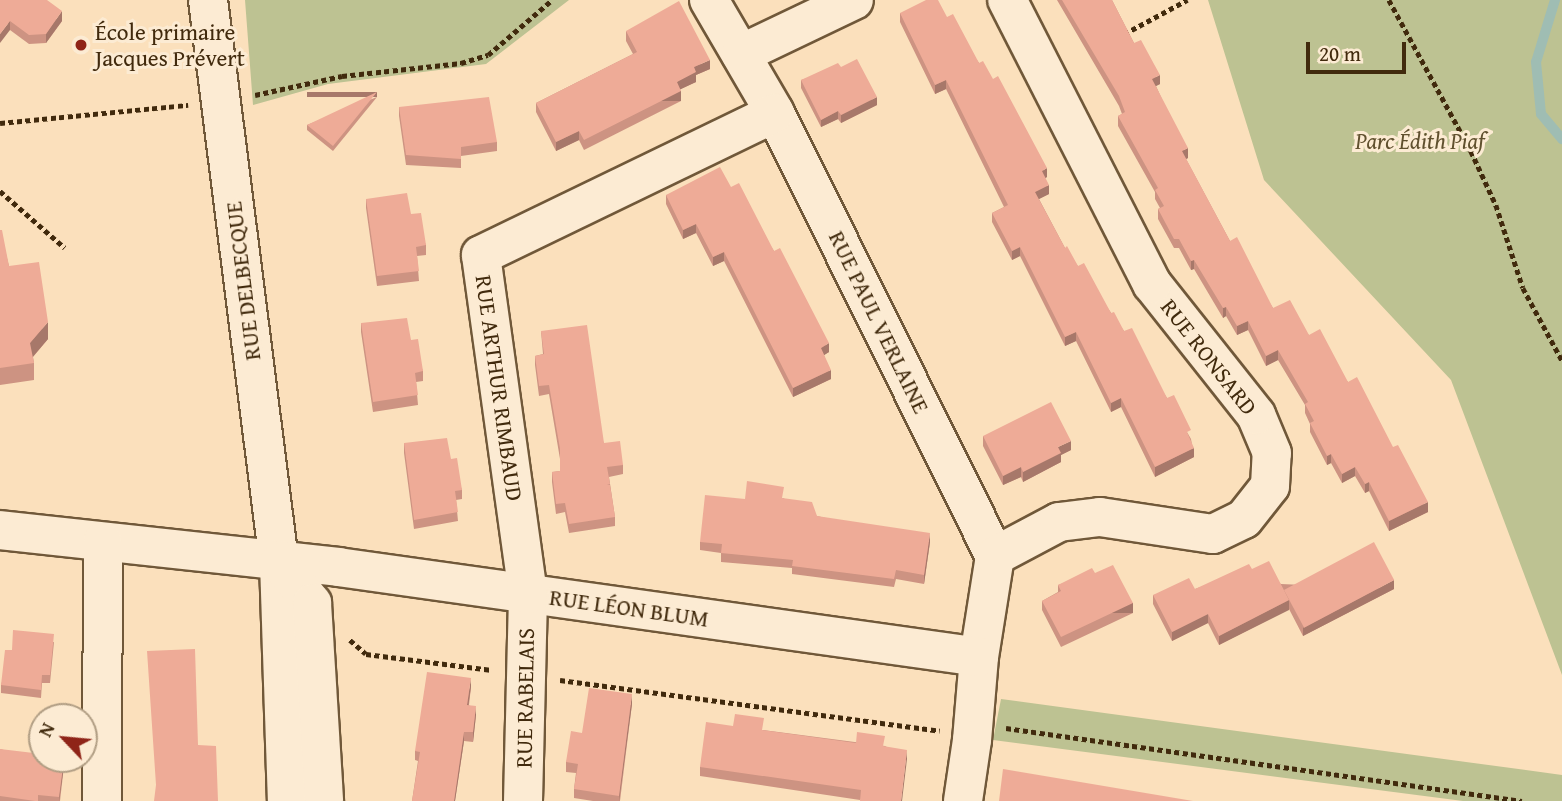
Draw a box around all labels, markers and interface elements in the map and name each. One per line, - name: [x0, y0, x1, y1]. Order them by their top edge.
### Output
- place label: École primaire Jacques Prévert: [95, 18, 245, 72]
- scale bar: [1310, 28, 1410, 72]
- marker: École primaire Jacques Prévert: [73, 37, 89, 53]
- text: 20 m: [1319, 38, 1361, 69]
- park label: Parc Édith Piaf: [1355, 127, 1485, 155]
- street label: RUE DELBECQUE: [220, 200, 266, 362]
- street label: RUE PAUL VERLAINE: [823, 226, 935, 418]
- street label: RUE ARTHUR RIMBAUD: [469, 273, 529, 503]
- street label: RUE RONSARD: [1155, 293, 1263, 421]
- street label: RUE LÉON BLUM: [548, 583, 710, 633]
- street label: RUE RABELAIS: [510, 628, 540, 768]
- north arrow: [28, 703, 98, 773]
- text: N: [31, 718, 61, 742]

